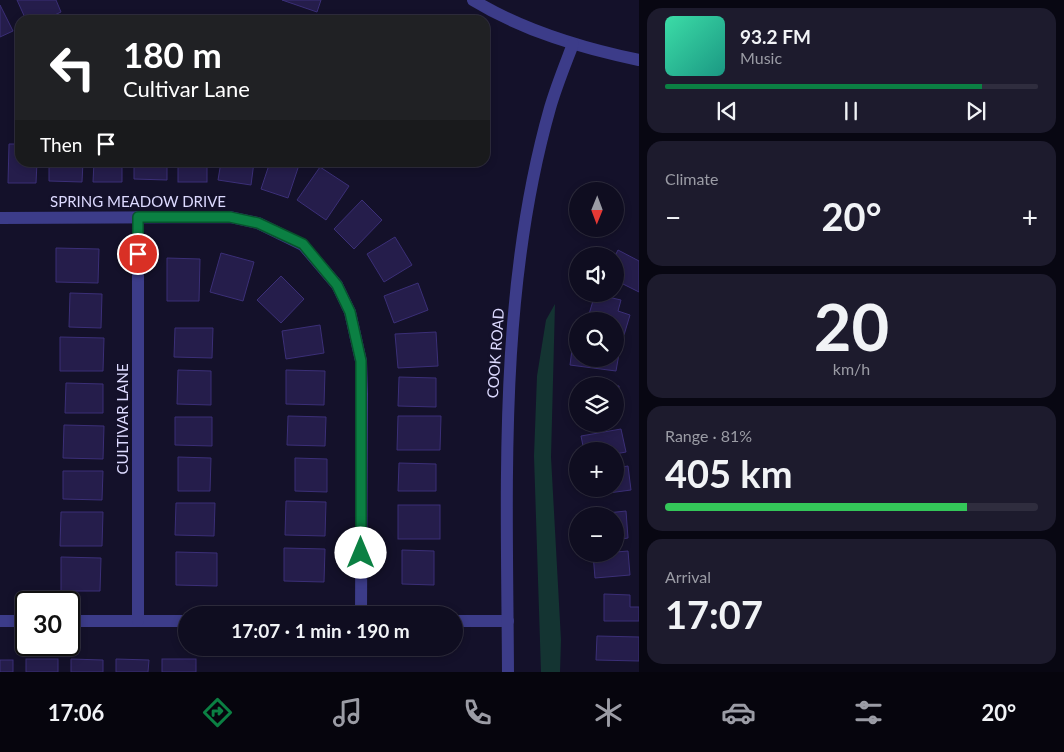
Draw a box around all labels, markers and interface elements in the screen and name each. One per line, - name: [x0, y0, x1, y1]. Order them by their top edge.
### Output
- text: 93.2 FM: [740, 25, 811, 48]
- text: 180 m: [123, 33, 222, 75]
- icon: left: [40, 35, 105, 100]
- text: Music: [740, 48, 782, 67]
- text: Cultivar Lane: [123, 75, 250, 102]
- icon: previous: [713, 97, 741, 125]
- icon: pause: [837, 97, 865, 125]
- icon: next: [962, 97, 990, 125]
- icon: arrive: [92, 130, 120, 158]
- text: Then: [40, 133, 82, 156]
- text: Climate: [665, 169, 718, 188]
- north arrow: [569, 182, 624, 238]
- map controls: [569, 182, 624, 562]
- street label: SPRING MEADOW DRIVE: [50, 192, 226, 210]
- text: 20°: [822, 193, 881, 239]
- text: −: [665, 200, 681, 234]
- text: +: [1022, 200, 1038, 234]
- pin: [117, 233, 159, 275]
- icon: arrive: [124, 240, 152, 268]
- button: sound: [569, 247, 624, 302]
- text: 20: [814, 287, 889, 365]
- street label: COOK ROAD: [483, 307, 507, 399]
- button: search: [569, 312, 624, 367]
- text: km/h: [833, 359, 870, 378]
- street label: CULTIVAR LANE: [113, 363, 131, 475]
- button: layers: [569, 377, 624, 432]
- text: Range · 81%: [665, 426, 752, 445]
- button: +: [569, 442, 624, 497]
- text: 405 km: [665, 450, 793, 496]
- button: −: [569, 507, 624, 562]
- position arrow: [334, 526, 386, 578]
- text: Arrival: [665, 567, 711, 586]
- speed limit sign: 30: [15, 591, 80, 656]
- text: 17:07: [665, 591, 763, 637]
- text: 17:07 · 1 min · 190 m: [231, 619, 410, 642]
- icon: directions: [200, 695, 235, 730]
- icon: music: [330, 695, 365, 730]
- icon: phone: [460, 695, 495, 730]
- icon: climate: [591, 695, 626, 730]
- icon: car: [721, 695, 756, 730]
- icon: filters: [851, 695, 886, 730]
- text: 17:06: [48, 699, 104, 726]
- text: 20°: [982, 699, 1016, 726]

